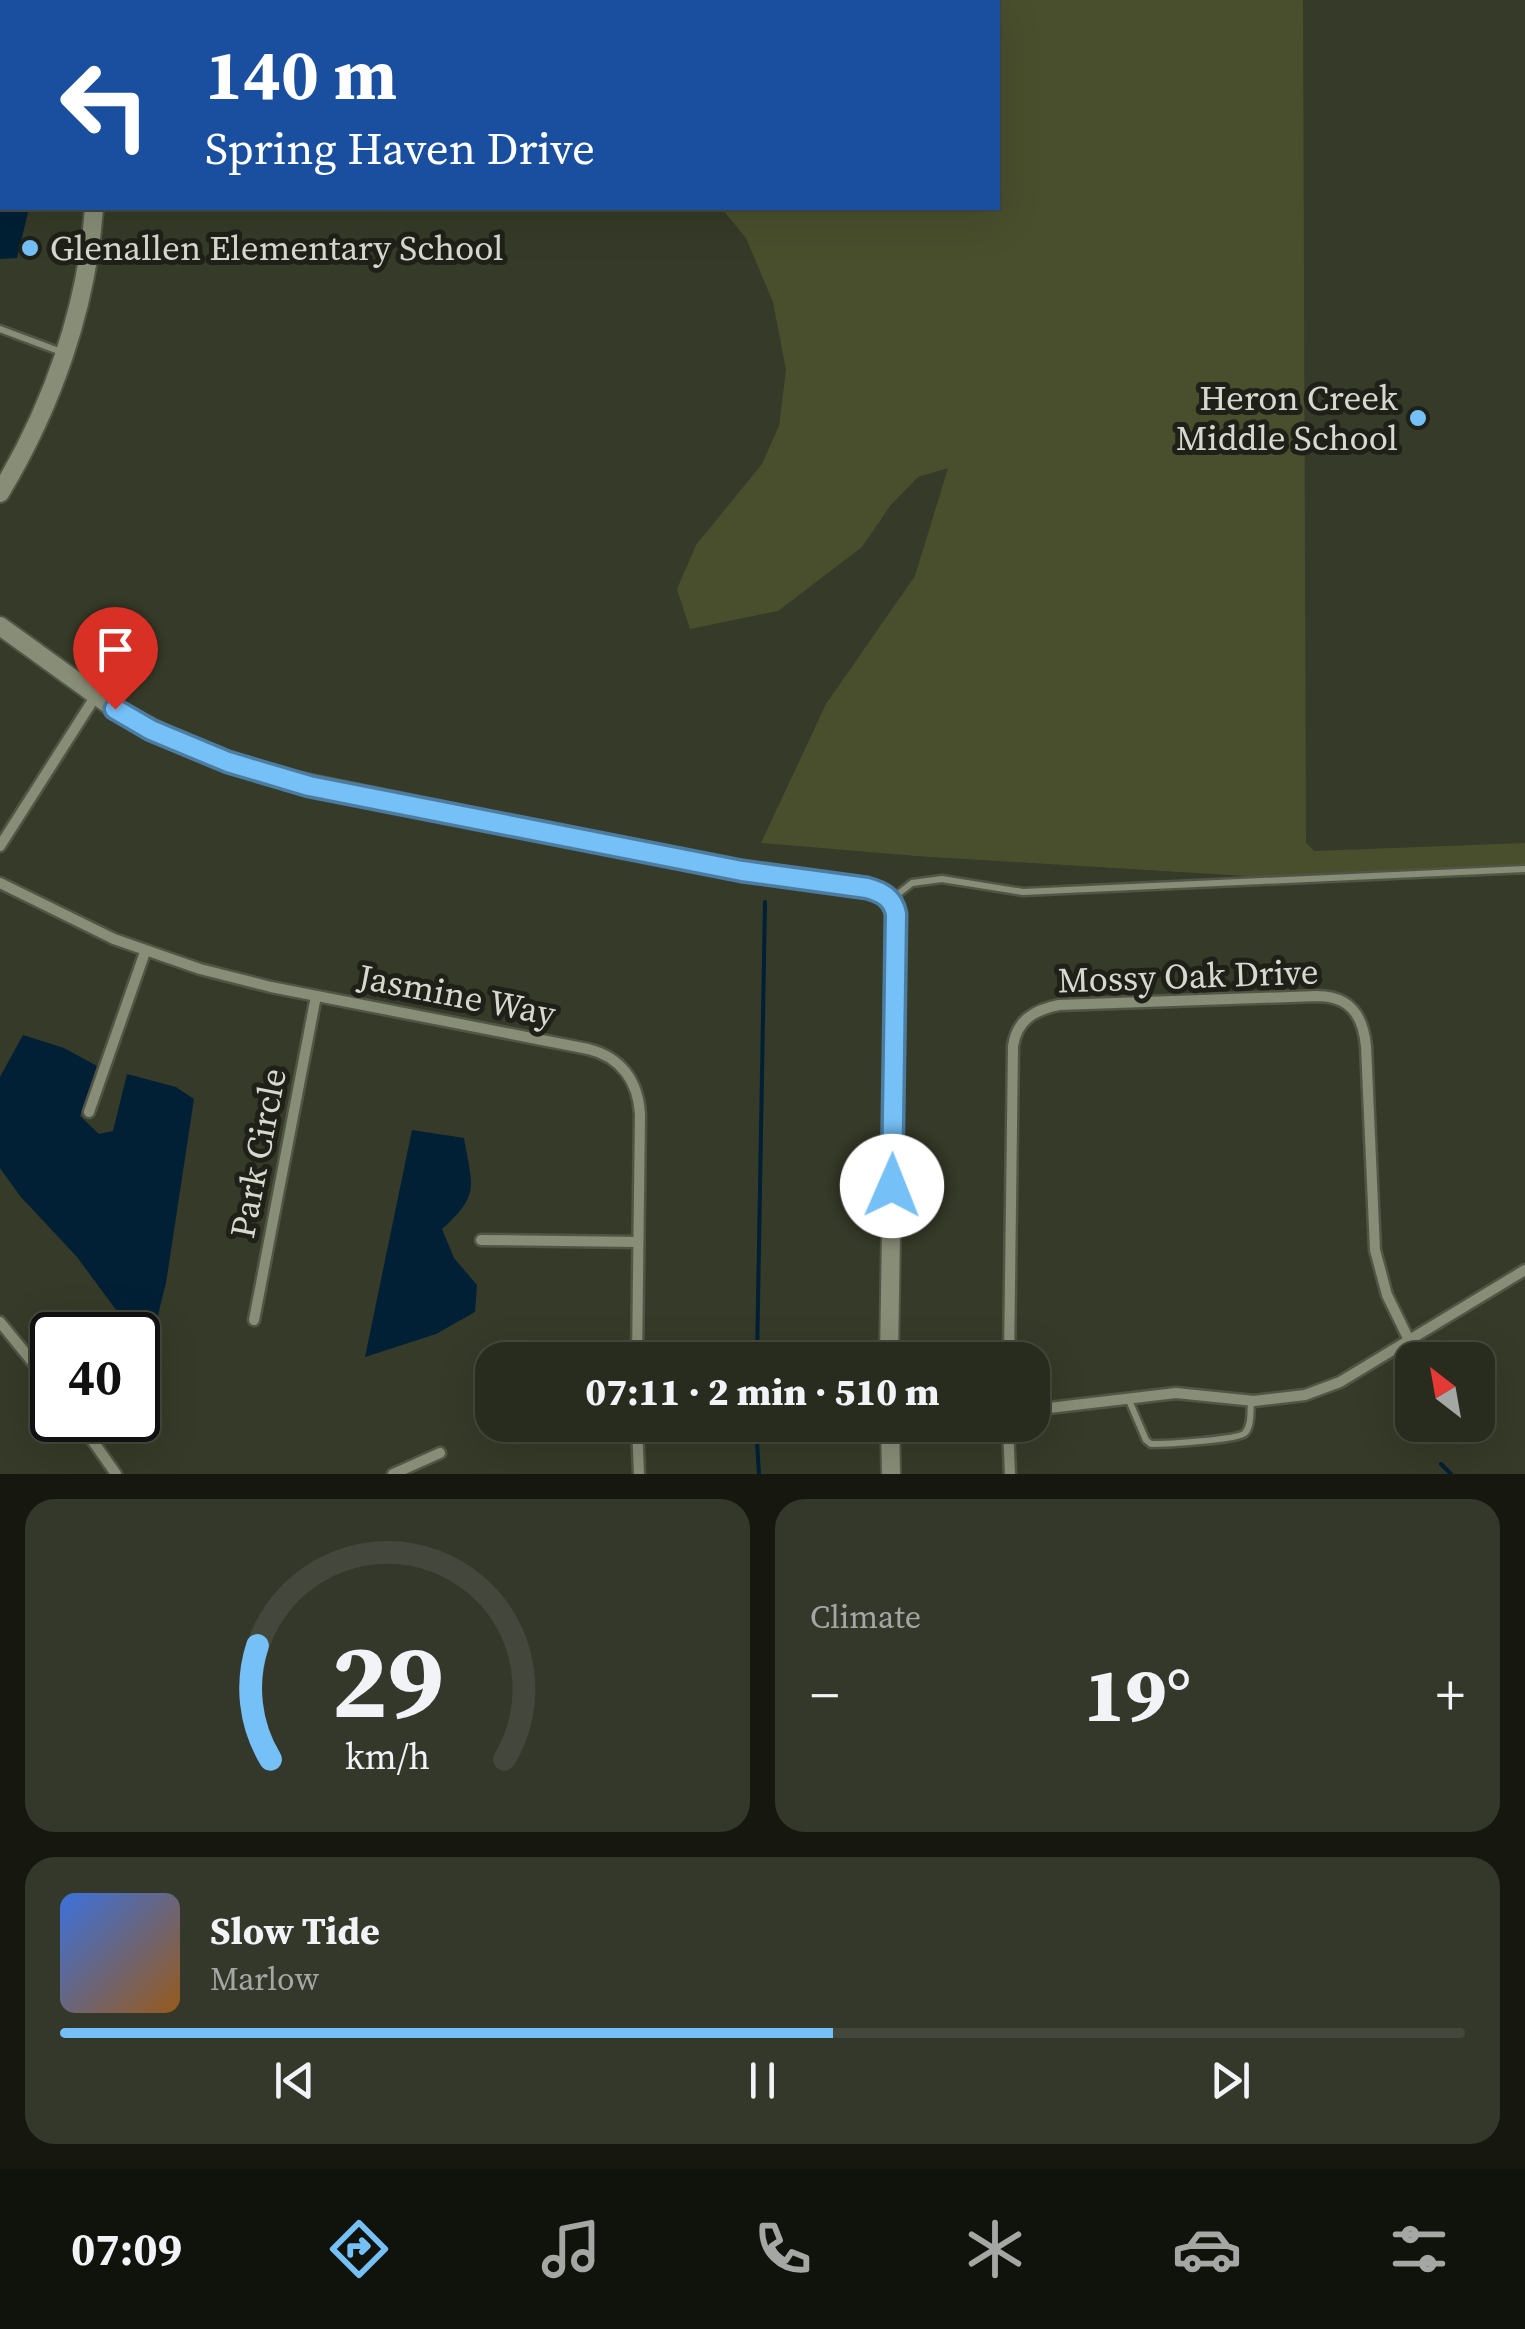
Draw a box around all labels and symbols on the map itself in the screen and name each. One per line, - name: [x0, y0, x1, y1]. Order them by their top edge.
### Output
- place label: Glenallen Elementary School: [50, 224, 503, 272]
- marker: Glenallen Elementary School: [19, 237, 41, 259]
- place label: Heron Creek Middle School: [1176, 374, 1399, 462]
- marker: Heron Creek Middle School: [1407, 407, 1429, 429]
- pin: [73, 607, 158, 710]
- street label: Mossy Oak Drive: [1057, 947, 1319, 1005]
- street label: Jasmine Way: [353, 952, 560, 1038]
- street label: Park Circle: [218, 1064, 298, 1242]
- position arrow: [840, 1134, 944, 1238]
- speed limit sign: 40: [30, 1312, 160, 1442]
- north arrow: [1395, 1342, 1495, 1442]

